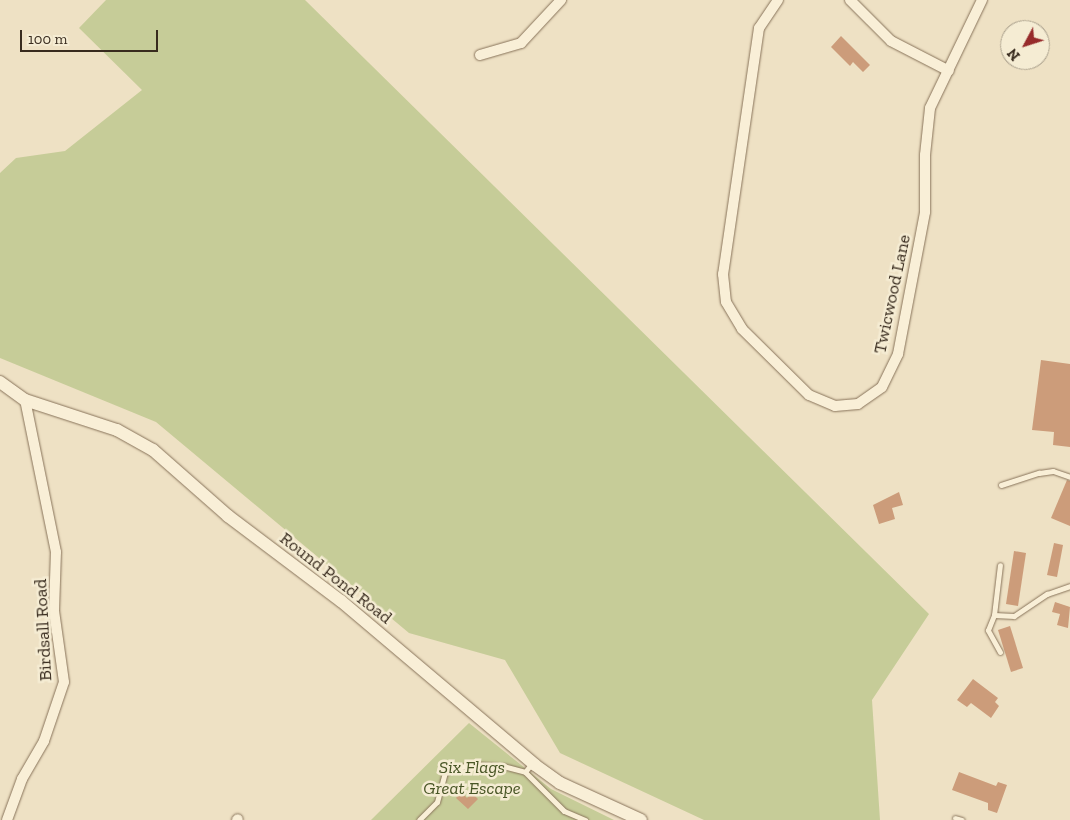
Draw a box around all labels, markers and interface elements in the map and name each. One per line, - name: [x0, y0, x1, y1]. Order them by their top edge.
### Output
- scale bar: [22, 20, 160, 52]
- north arrow: [1000, 20, 1050, 70]
- text: 100 m: [28, 30, 67, 48]
- text: N: [1004, 45, 1024, 64]
- street label: Twicwood Lane: [869, 232, 915, 356]
- street label: Round Pond Road: [276, 527, 396, 629]
- street label: Birdsall Road: [30, 578, 56, 682]
- park label: Six Flags Great Escape: [423, 757, 521, 800]

